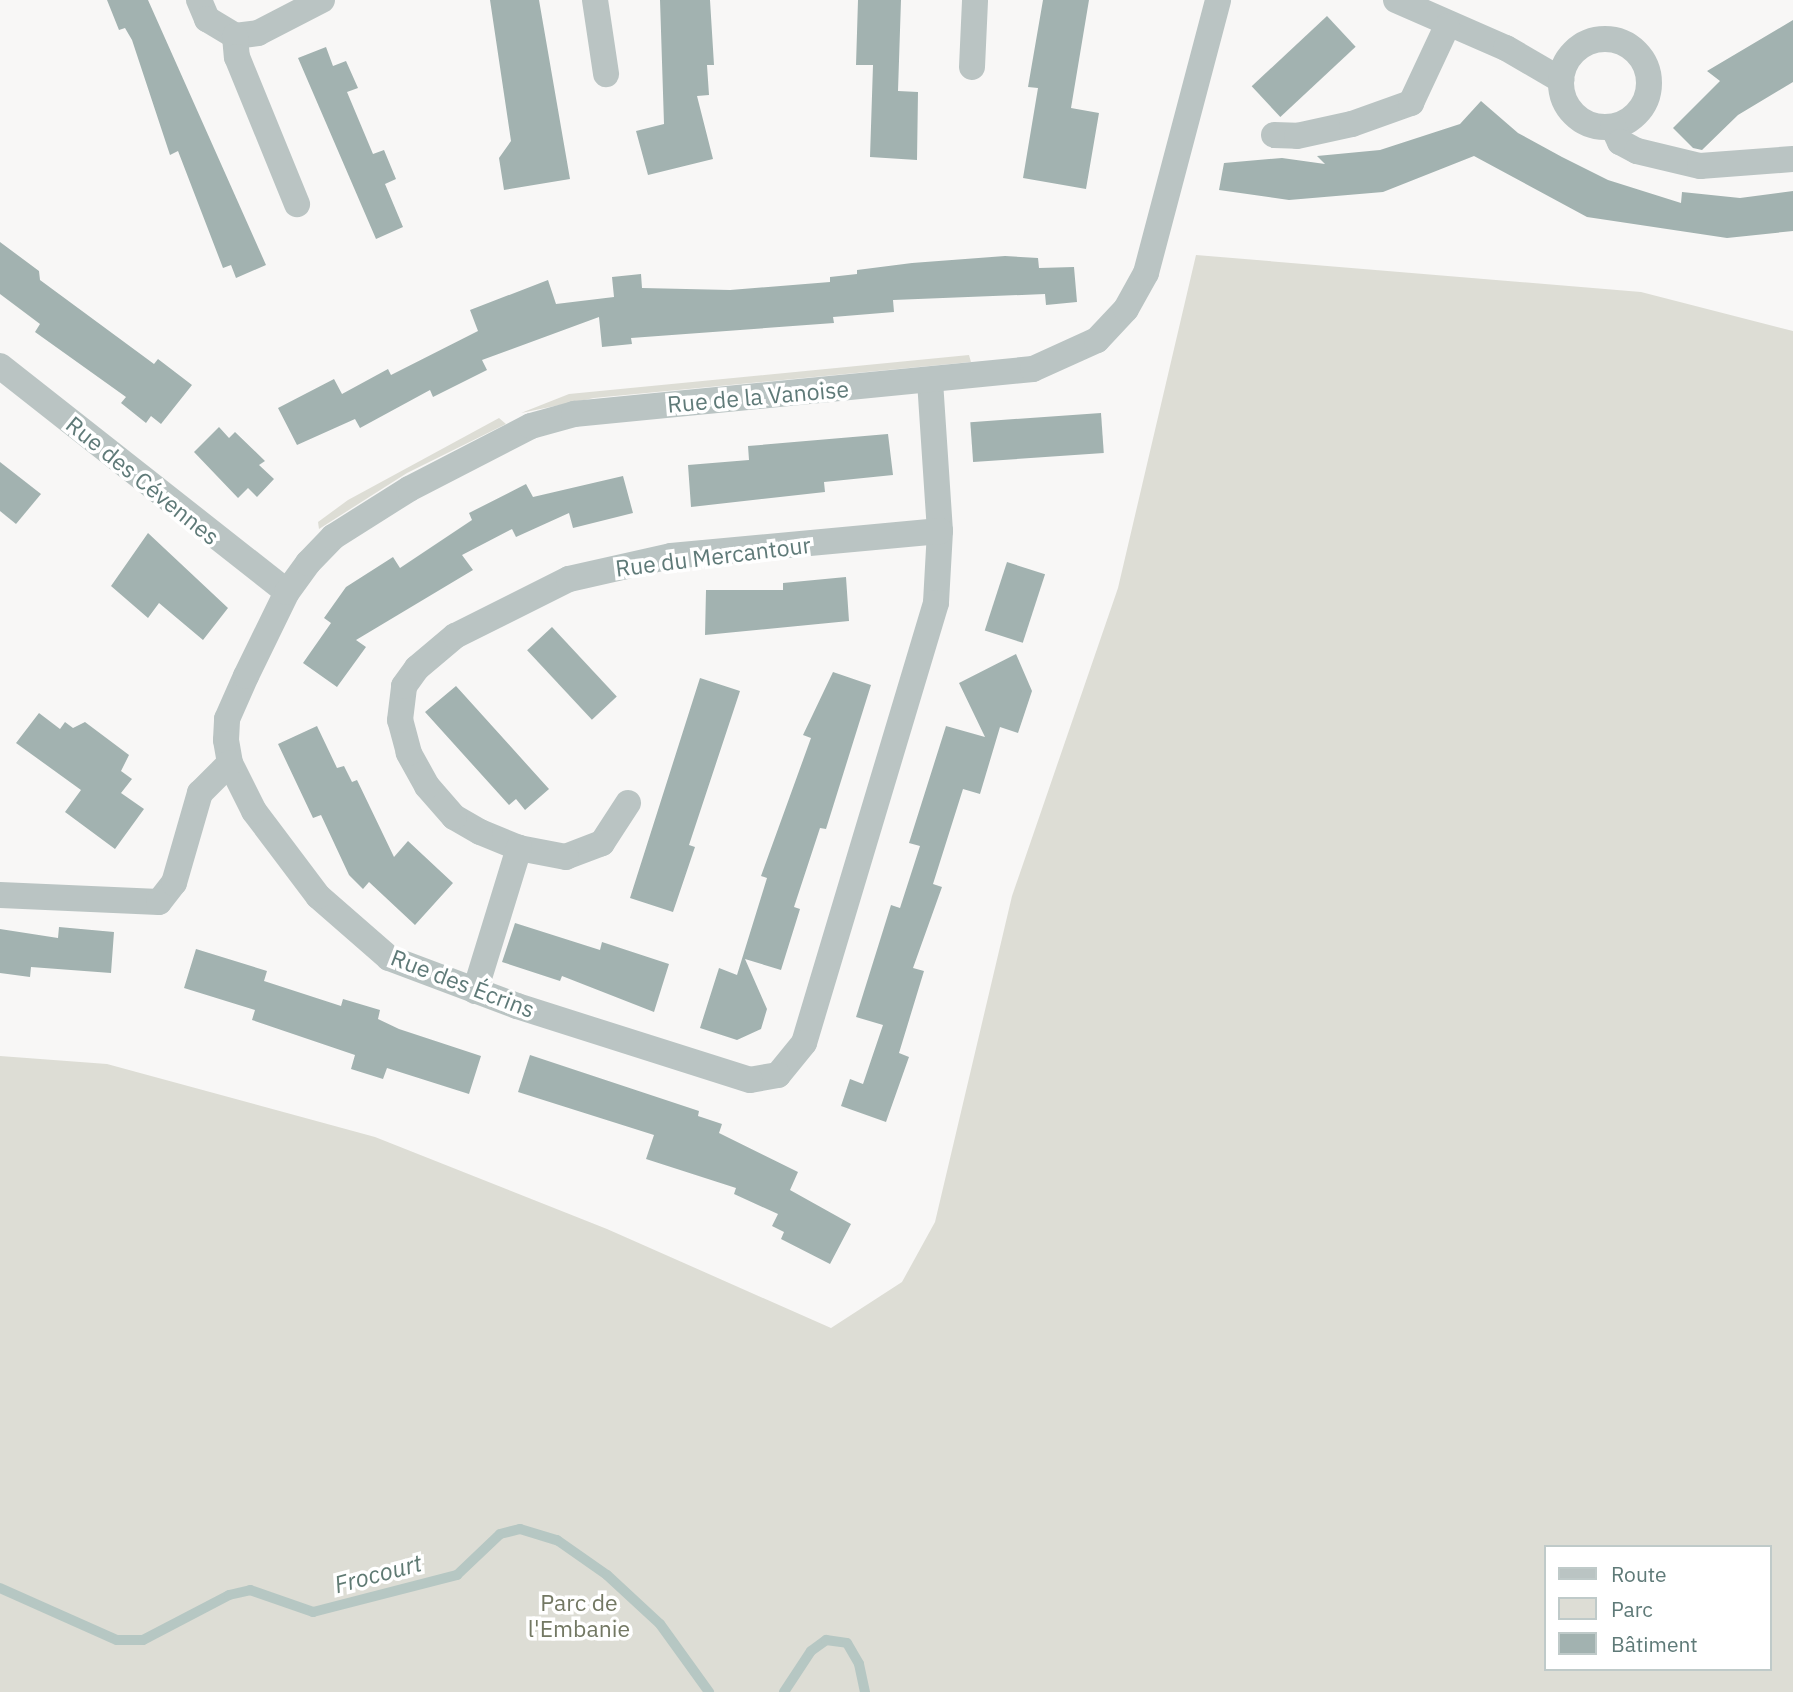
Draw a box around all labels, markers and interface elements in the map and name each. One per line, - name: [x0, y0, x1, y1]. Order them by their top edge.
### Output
- street label: Rue de la Vanoise: [666, 374, 850, 418]
- street label: Rue des Cévennes: [61, 410, 225, 550]
- street label: Rue du Mercantour: [614, 530, 812, 582]
- street label: Rue des Écrins: [387, 943, 539, 1023]
- legend: [1545, 1545, 1772, 1671]
- water label: Frocourt: [331, 1549, 425, 1599]
- text: Route: [1611, 1560, 1667, 1588]
- park label: Parc de l'Embanie: [528, 1588, 630, 1642]
- text: Parc: [1611, 1595, 1653, 1623]
- text: Bâtiment: [1611, 1630, 1698, 1658]

